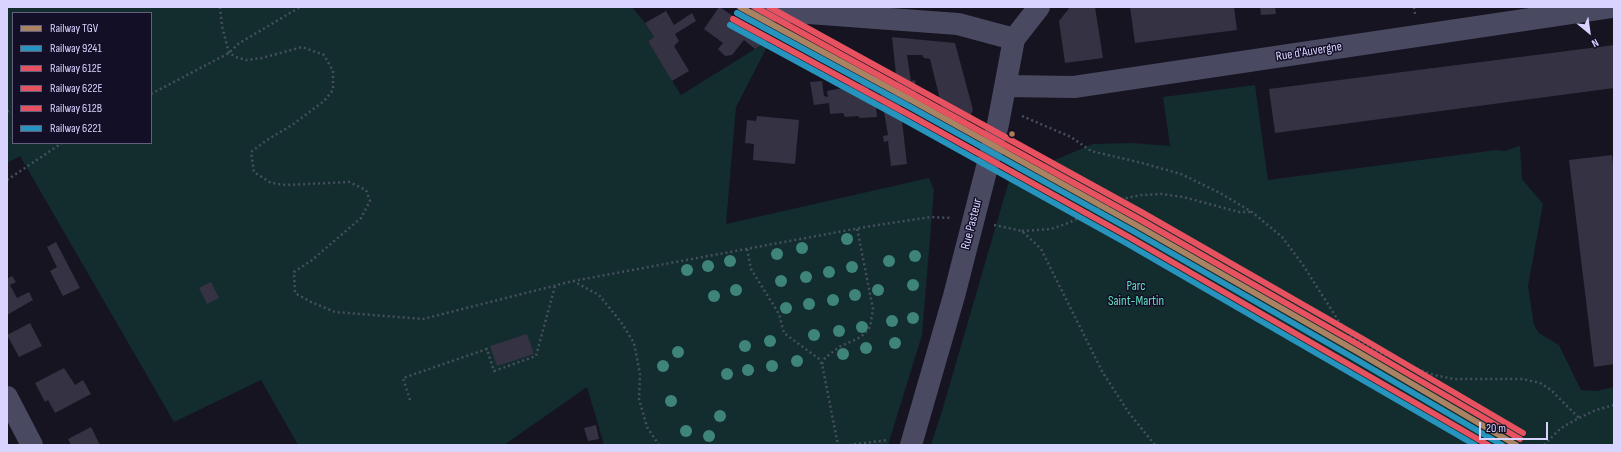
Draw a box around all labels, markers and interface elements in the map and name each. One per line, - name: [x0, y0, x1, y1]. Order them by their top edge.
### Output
- legend: [12, 12, 152, 144]
- north arrow: [1569, 12, 1609, 52]
- text: Railway TGV: [50, 21, 98, 36]
- text: N: [1589, 36, 1601, 50]
- street label: Rue d'Auvergne: [1275, 39, 1343, 65]
- text: Railway 9241: [50, 41, 102, 56]
- text: Railway 612E: [50, 61, 102, 76]
- text: Railway 622E: [50, 81, 102, 96]
- text: Railway 612B: [50, 101, 102, 116]
- text: Railway 6221: [50, 121, 102, 136]
- unlabelled marker: [1007, 129, 1017, 139]
- street label: Rue Pasteur: [958, 197, 986, 251]
- park label: Parc Saint-Martin: [1108, 279, 1164, 310]
- scale bar: [1481, 414, 1550, 440]
- text: 20 m: [1486, 421, 1506, 436]

